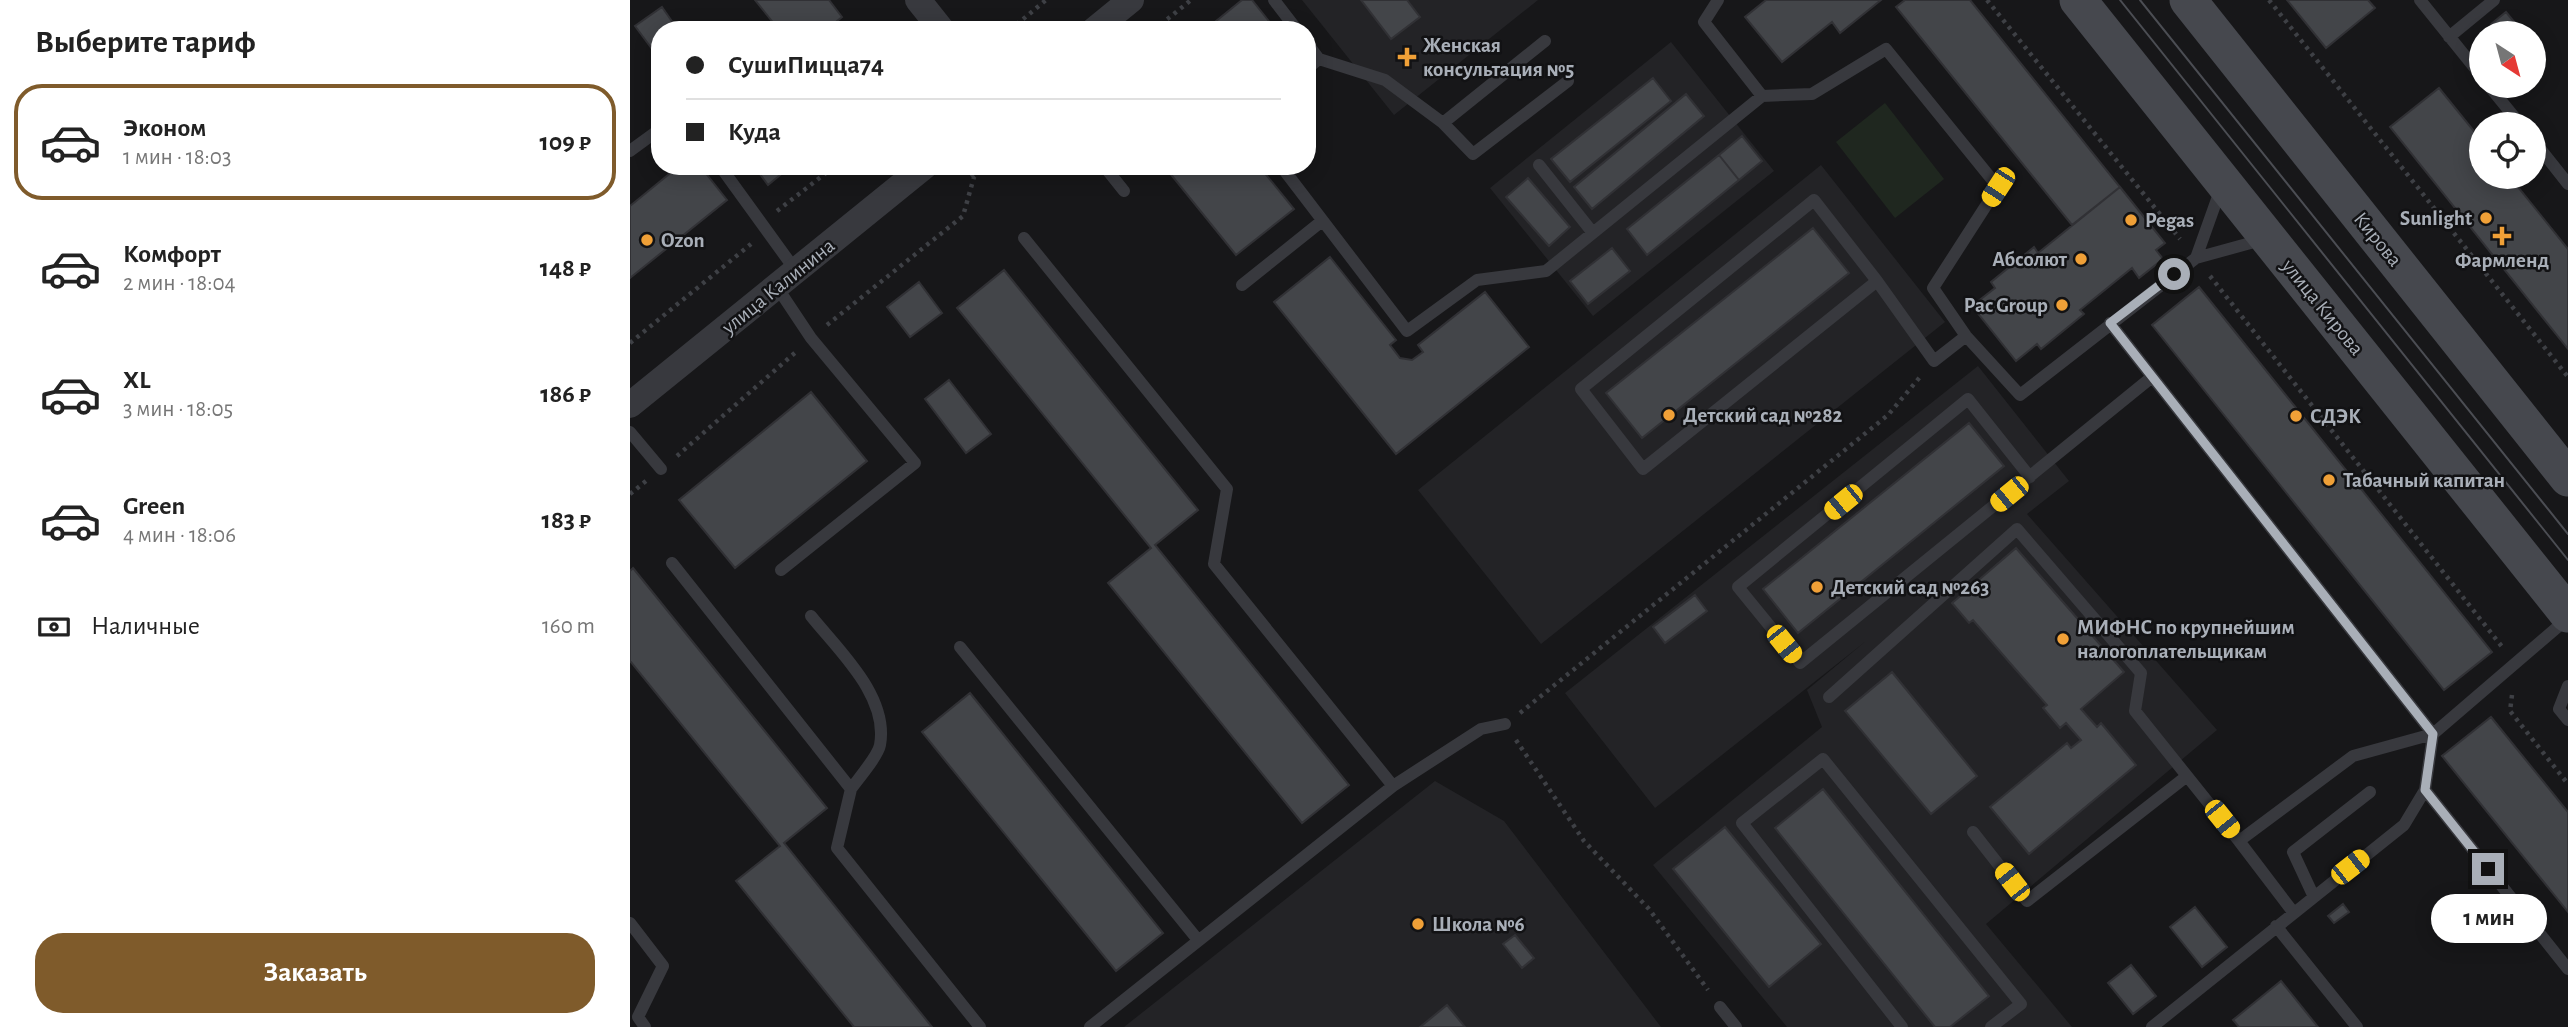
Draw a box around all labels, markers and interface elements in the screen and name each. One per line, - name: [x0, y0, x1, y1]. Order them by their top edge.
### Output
- north arrow: [2469, 21, 2546, 98]
- map controls: [2469, 21, 2546, 189]
- text: Выберите тариф: [35, 26, 256, 58]
- place label: Женская консультация №5: [1423, 35, 1574, 80]
- marker: Женская консультация №5: [1397, 47, 1417, 67]
- text: СушиПицца74: [728, 52, 884, 78]
- icon: car: [39, 111, 102, 174]
- button: locate: [2469, 112, 2546, 189]
- text: Эконом: [123, 115, 206, 141]
- text: Куда: [728, 119, 781, 145]
- text: 109 ₽: [539, 129, 591, 155]
- text: 1 мин · 18:03: [123, 146, 231, 169]
- car: [1978, 164, 2019, 210]
- street label: Кирова: [2350, 208, 2406, 271]
- place label: Sunlight: [2400, 208, 2472, 229]
- place label: Pegas: [2145, 210, 2194, 231]
- marker: Sunlight: [2478, 210, 2494, 226]
- marker: Pegas: [2123, 212, 2139, 228]
- marker: Фармленд: [2494, 228, 2510, 244]
- place label: Ozon: [661, 230, 705, 251]
- marker: Ozon: [639, 232, 655, 248]
- street label: улица Калинина: [717, 234, 839, 339]
- icon: car: [39, 237, 102, 300]
- text: Комфорт: [123, 241, 221, 267]
- place label: Абсолют: [1992, 249, 2068, 270]
- place label: Фармленд: [2455, 250, 2549, 271]
- marker: Абсолют: [2073, 251, 2089, 267]
- text: 148 ₽: [540, 255, 591, 281]
- street label: улица Кирова: [2277, 255, 2368, 360]
- route start: [2158, 258, 2190, 290]
- text: 2 мин · 18:04: [123, 272, 236, 295]
- place label: Pac Group: [1964, 295, 2048, 316]
- marker: Pac Group: [2054, 297, 2070, 313]
- icon: car: [39, 363, 102, 426]
- text: XL: [123, 367, 150, 393]
- text: 186 ₽: [540, 381, 591, 407]
- text: 3 мин · 18:05: [123, 398, 233, 421]
- place label: Детский сад №282: [1683, 405, 1843, 426]
- place label: СДЭК: [2310, 406, 2361, 427]
- marker: Детский сад №282: [1661, 407, 1677, 423]
- marker: СДЭК: [2288, 408, 2304, 424]
- place label: Табачный капитан: [2343, 470, 2505, 491]
- marker: Табачный капитан: [2321, 472, 2337, 488]
- car: [1987, 473, 2032, 515]
- car: [1821, 481, 1866, 523]
- icon: car: [39, 489, 102, 552]
- text: Green: [123, 493, 185, 519]
- text: 183 ₽: [542, 507, 591, 533]
- text: 4 мин · 18:06: [123, 524, 236, 547]
- place label: Детский сад №263: [1831, 577, 1989, 598]
- marker: Детский сад №263: [1809, 579, 1825, 595]
- icon: cash: [35, 608, 73, 646]
- text: Наличные: [91, 613, 200, 639]
- text: 160 m: [542, 615, 595, 638]
- place label: МИФНС по крупнейшим налогоплательщикам: [2077, 617, 2295, 662]
- car: [1763, 621, 1806, 667]
- marker: МИФНС по крупнейшим налогоплательщикам: [2055, 631, 2071, 647]
- car: [2201, 796, 2244, 842]
- car: [2327, 846, 2374, 888]
- route end: [2472, 853, 2504, 885]
- car: [1991, 859, 2034, 905]
- callout: 1 мин: [2430, 894, 2546, 942]
- text: 1 мин: [2463, 907, 2515, 930]
- place label: Школа №6: [1432, 914, 1525, 935]
- marker: Школа №6: [1410, 916, 1426, 932]
- button: Заказать: [35, 933, 595, 1013]

